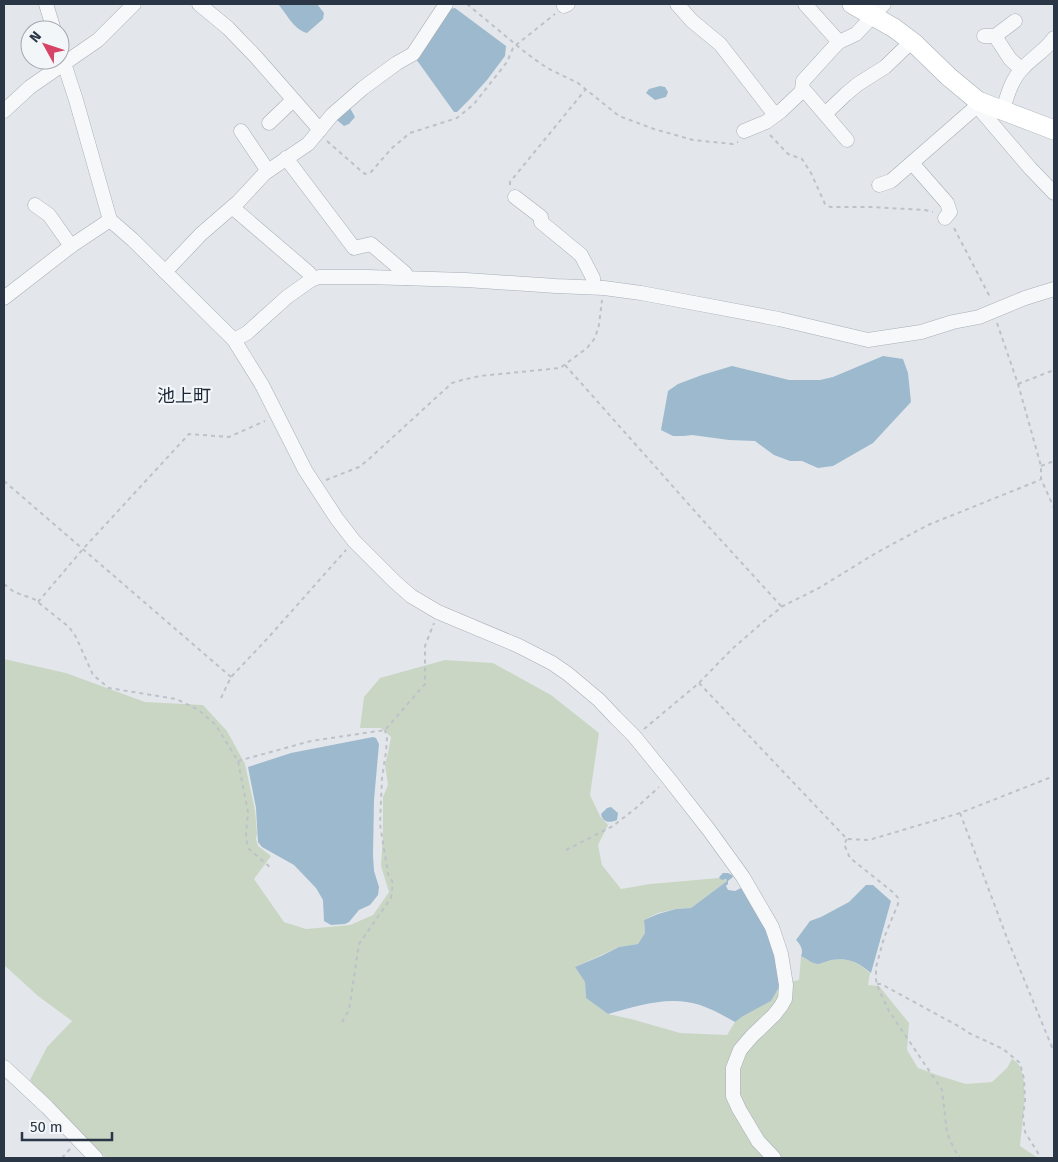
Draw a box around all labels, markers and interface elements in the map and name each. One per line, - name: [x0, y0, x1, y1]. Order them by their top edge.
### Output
- north arrow: [20, 20, 70, 70]
- text: N: [26, 28, 45, 46]
- district label: 池上町: [157, 385, 211, 407]
- scale bar: [22, 1110, 112, 1142]
- text: 50 m: [30, 1118, 63, 1136]

